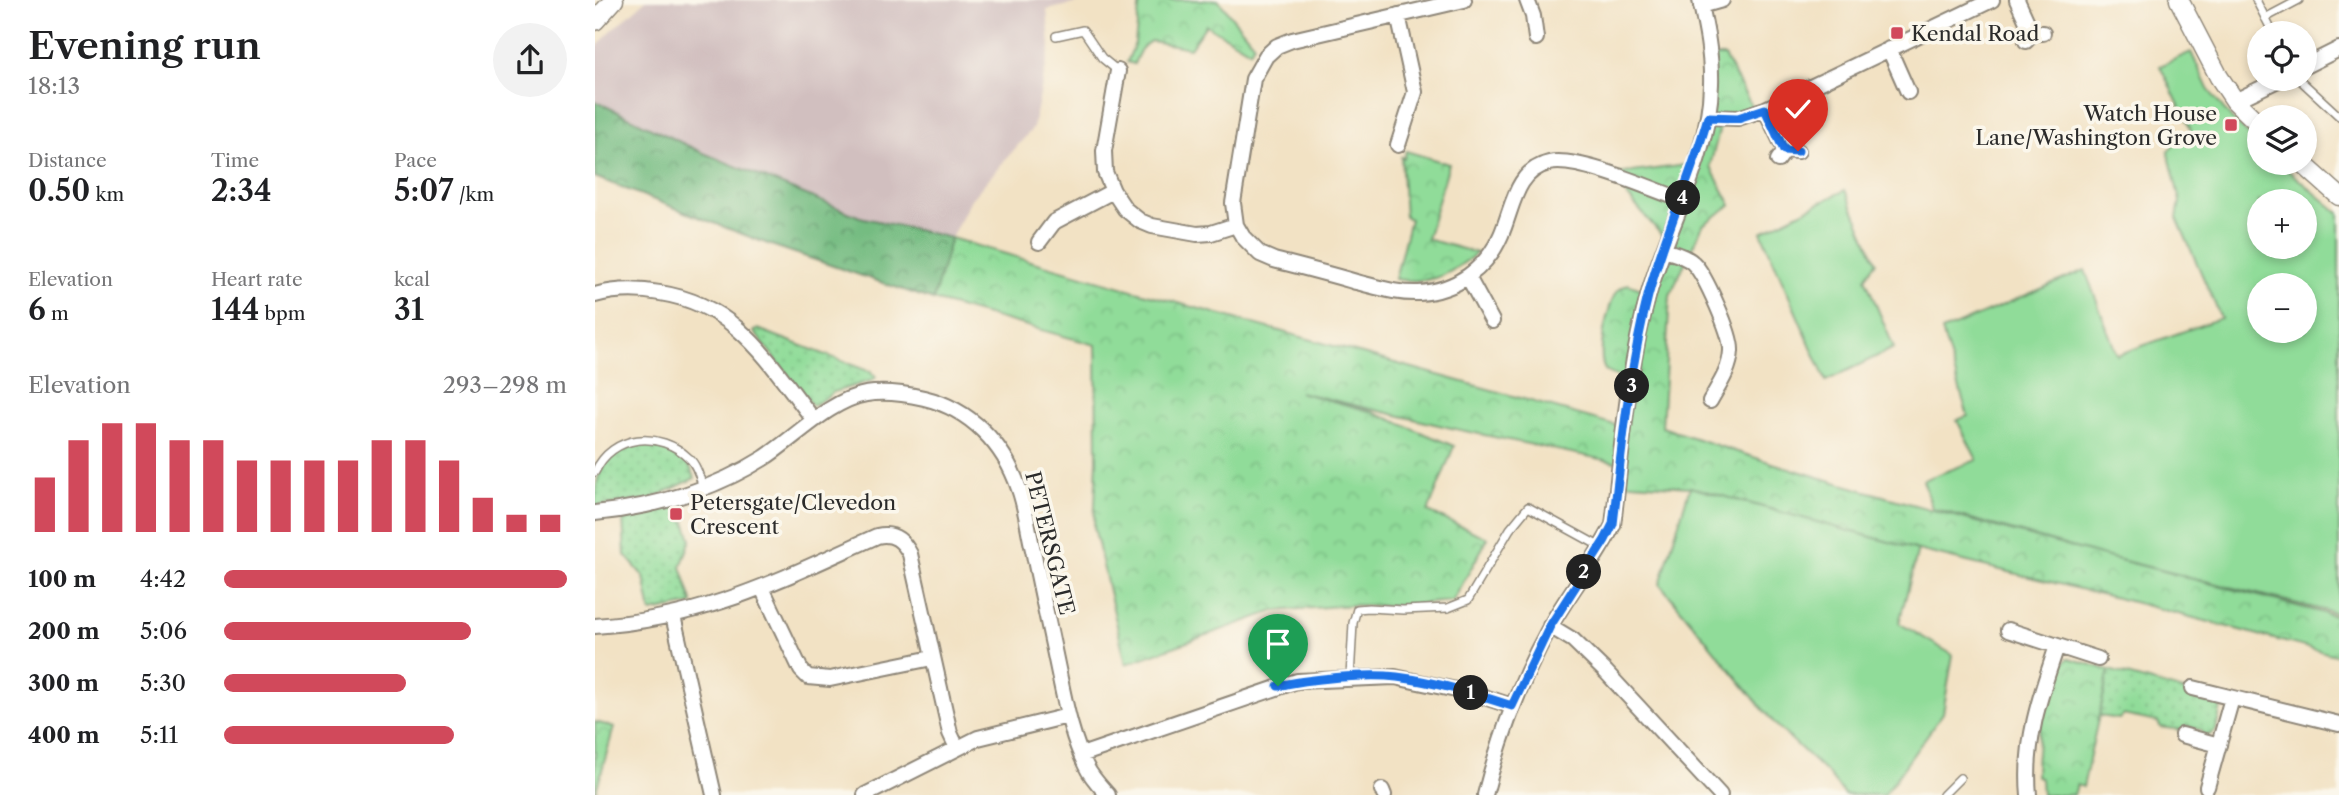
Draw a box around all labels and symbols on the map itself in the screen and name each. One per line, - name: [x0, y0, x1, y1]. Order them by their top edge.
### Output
- place label: Kendal Road: [1911, 21, 2040, 46]
- marker: Kendal Road: [1889, 25, 1905, 41]
- pin: [1768, 79, 1828, 151]
- place label: Watch House Lane/Washington Grove: [1975, 101, 2217, 150]
- marker: Watch House Lane/Washington Grove: [2223, 117, 2239, 133]
- pin: 4: [1665, 180, 1701, 216]
- pin: 3: [1615, 368, 1649, 404]
- street label: PETERSGATE: [1020, 469, 1080, 617]
- place label: Petersgate/Clevedon Crescent: [690, 490, 896, 539]
- marker: Petersgate/Clevedon Crescent: [668, 506, 684, 522]
- pin: 2: [1567, 554, 1601, 590]
- pin: [1248, 614, 1308, 686]
- pin: 1: [1453, 676, 1489, 710]

